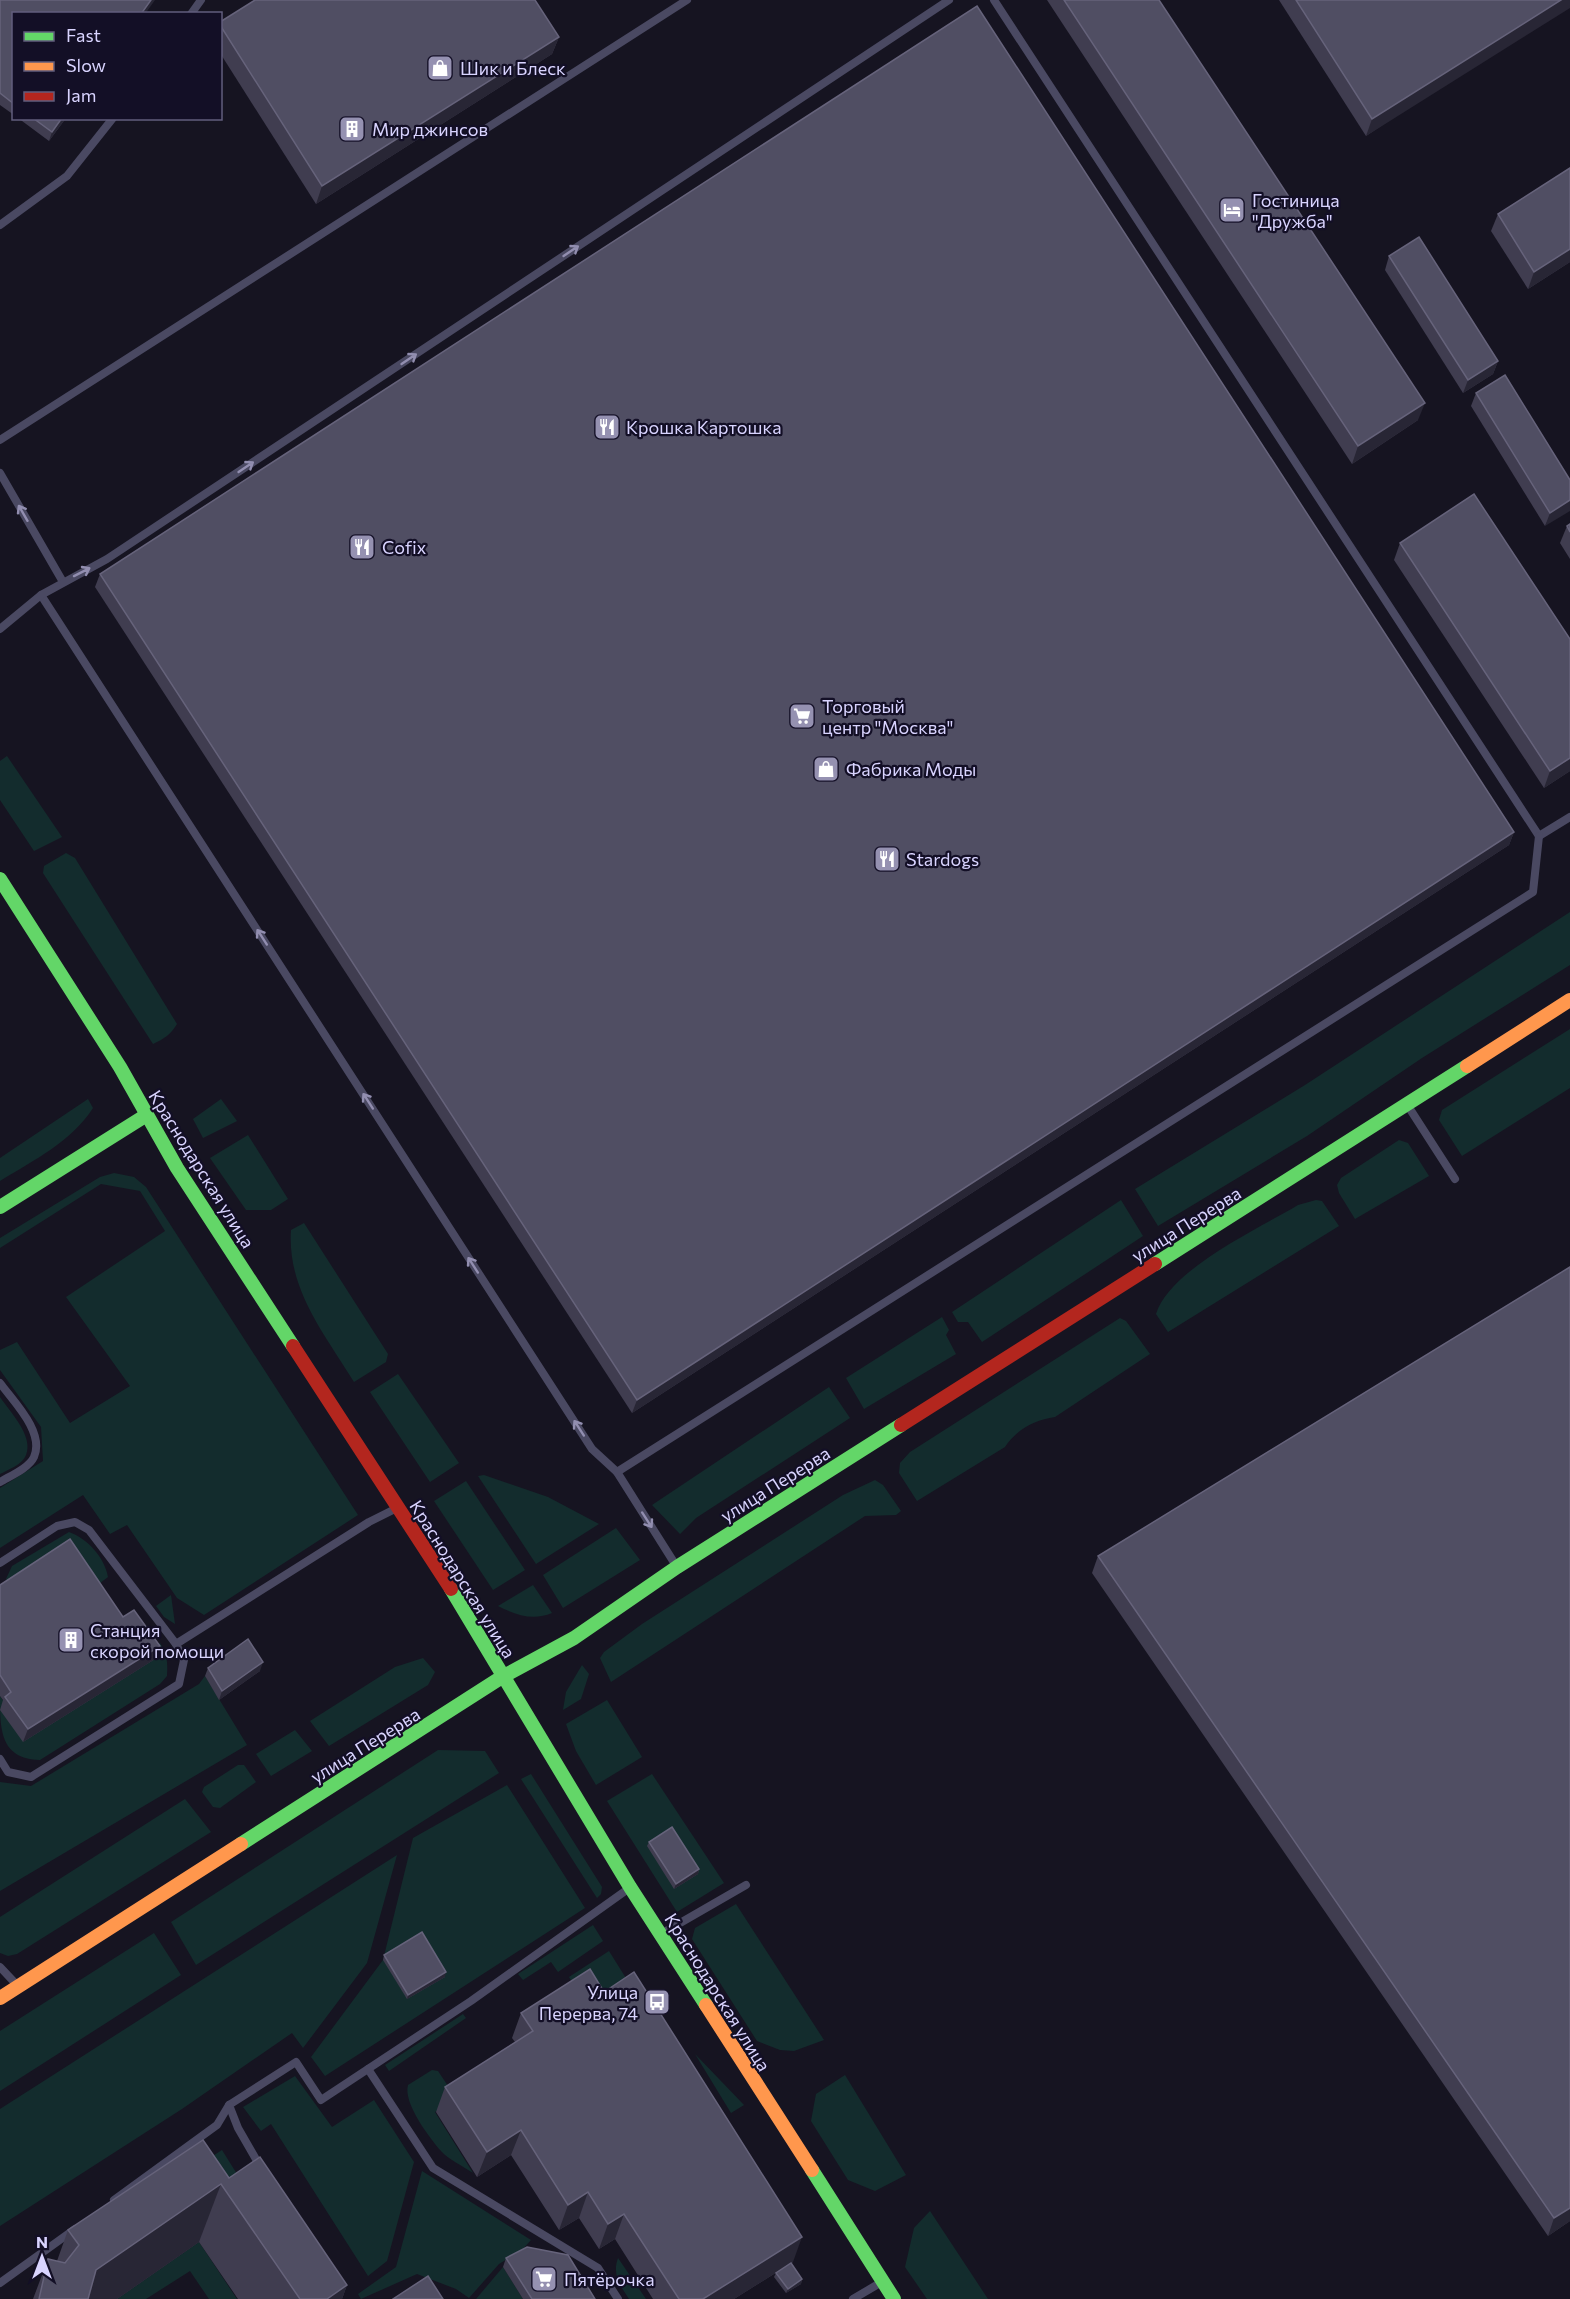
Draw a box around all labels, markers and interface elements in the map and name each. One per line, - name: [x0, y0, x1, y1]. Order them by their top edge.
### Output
- legend: [12, 12, 222, 120]
- text: Fast: [66, 24, 101, 46]
- shop icon: Шик и Блеск: [425, 53, 455, 83]
- text: Slow: [66, 54, 106, 76]
- place label: Шик и Блеск: [460, 57, 566, 79]
- text: Jam: [66, 84, 96, 106]
- building icon: Мир джинсов: [337, 114, 367, 144]
- place label: Мир джинсов: [372, 118, 488, 140]
- place label: Гостиница "Дружба": [1252, 189, 1340, 232]
- hotel icon: Гостиница "Дружба": [1217, 195, 1247, 225]
- one-way arrow: [562, 245, 579, 257]
- one-way arrow: [400, 353, 416, 365]
- restaurant icon: Крошка Картошка: [592, 412, 622, 442]
- place label: Крошка Картошка: [626, 416, 782, 438]
- one-way arrow: [237, 460, 254, 472]
- one-way arrow: [17, 505, 29, 522]
- restaurant icon: Cofix: [347, 532, 377, 562]
- place label: Cofix: [382, 536, 427, 558]
- one-way arrow: [73, 565, 91, 577]
- place label: Торговый центр "Москва": [822, 695, 953, 738]
- supermarket icon: Торговый центр "Москва": [787, 701, 817, 731]
- shop icon: Фабрика Моды: [811, 754, 841, 784]
- place label: Фабрика Моды: [846, 758, 976, 780]
- restaurant icon: Stardogs: [872, 844, 902, 874]
- place label: Stardogs: [906, 848, 979, 870]
- one-way arrow: [256, 929, 268, 946]
- street label: Краснодарская улица: [144, 1086, 260, 1252]
- one-way arrow: [361, 1093, 373, 1110]
- street label: улица Перерва: [1127, 1182, 1245, 1266]
- one-way arrow: [467, 1256, 480, 1273]
- one-way arrow: [573, 1421, 585, 1437]
- street label: улица Перерва: [716, 1442, 834, 1526]
- street label: Краснодарская улица: [405, 1496, 521, 1662]
- one-way arrow: [641, 1511, 653, 1528]
- place label: Станция скорой помощи: [90, 1619, 224, 1662]
- building icon: Станция скорой помощи: [56, 1625, 86, 1655]
- street label: улица Перерва: [306, 1703, 424, 1787]
- street label: Краснодарская улица: [660, 1909, 776, 2075]
- place label: Улица Перерва, 74: [539, 1981, 638, 2024]
- bus stop icon: Улица Перерва, 74: [642, 1987, 672, 2017]
- north arrow: [12, 2227, 72, 2287]
- text: N: [36, 2232, 48, 2251]
- supermarket icon: Пятёрочка: [529, 2264, 559, 2294]
- place label: Пятёрочка: [564, 2268, 655, 2290]

